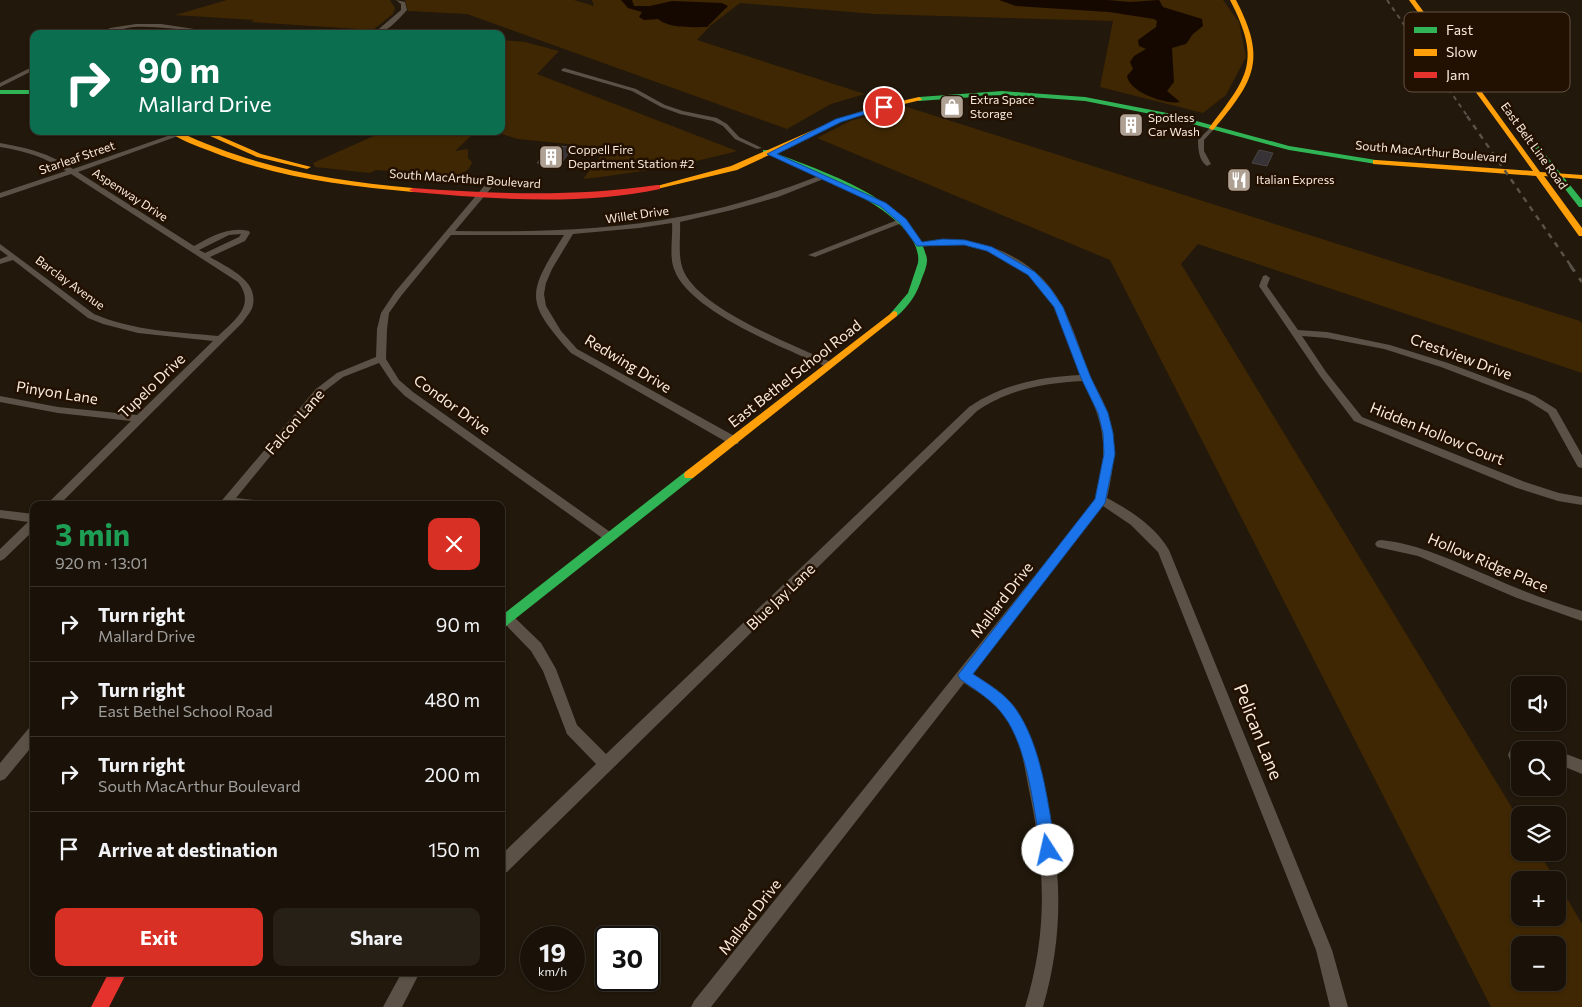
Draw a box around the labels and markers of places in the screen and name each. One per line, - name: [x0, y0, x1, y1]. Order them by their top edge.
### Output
- pin: [863, 86, 905, 128]
- place label: Extra Space Storage: [970, 92, 1034, 120]
- shop icon: Extra Space Storage: [939, 94, 965, 120]
- place label: Spotless Car Wash: [1148, 110, 1200, 138]
- building icon: Spotless Car Wash: [1118, 112, 1144, 138]
- place label: Coppell Fire Department Station #2: [568, 142, 695, 170]
- building icon: Coppell Fire Department Station #2: [538, 144, 564, 170]
- restaurant icon: Italian Express: [1226, 167, 1252, 193]
- place label: Italian Express: [1256, 172, 1335, 186]

